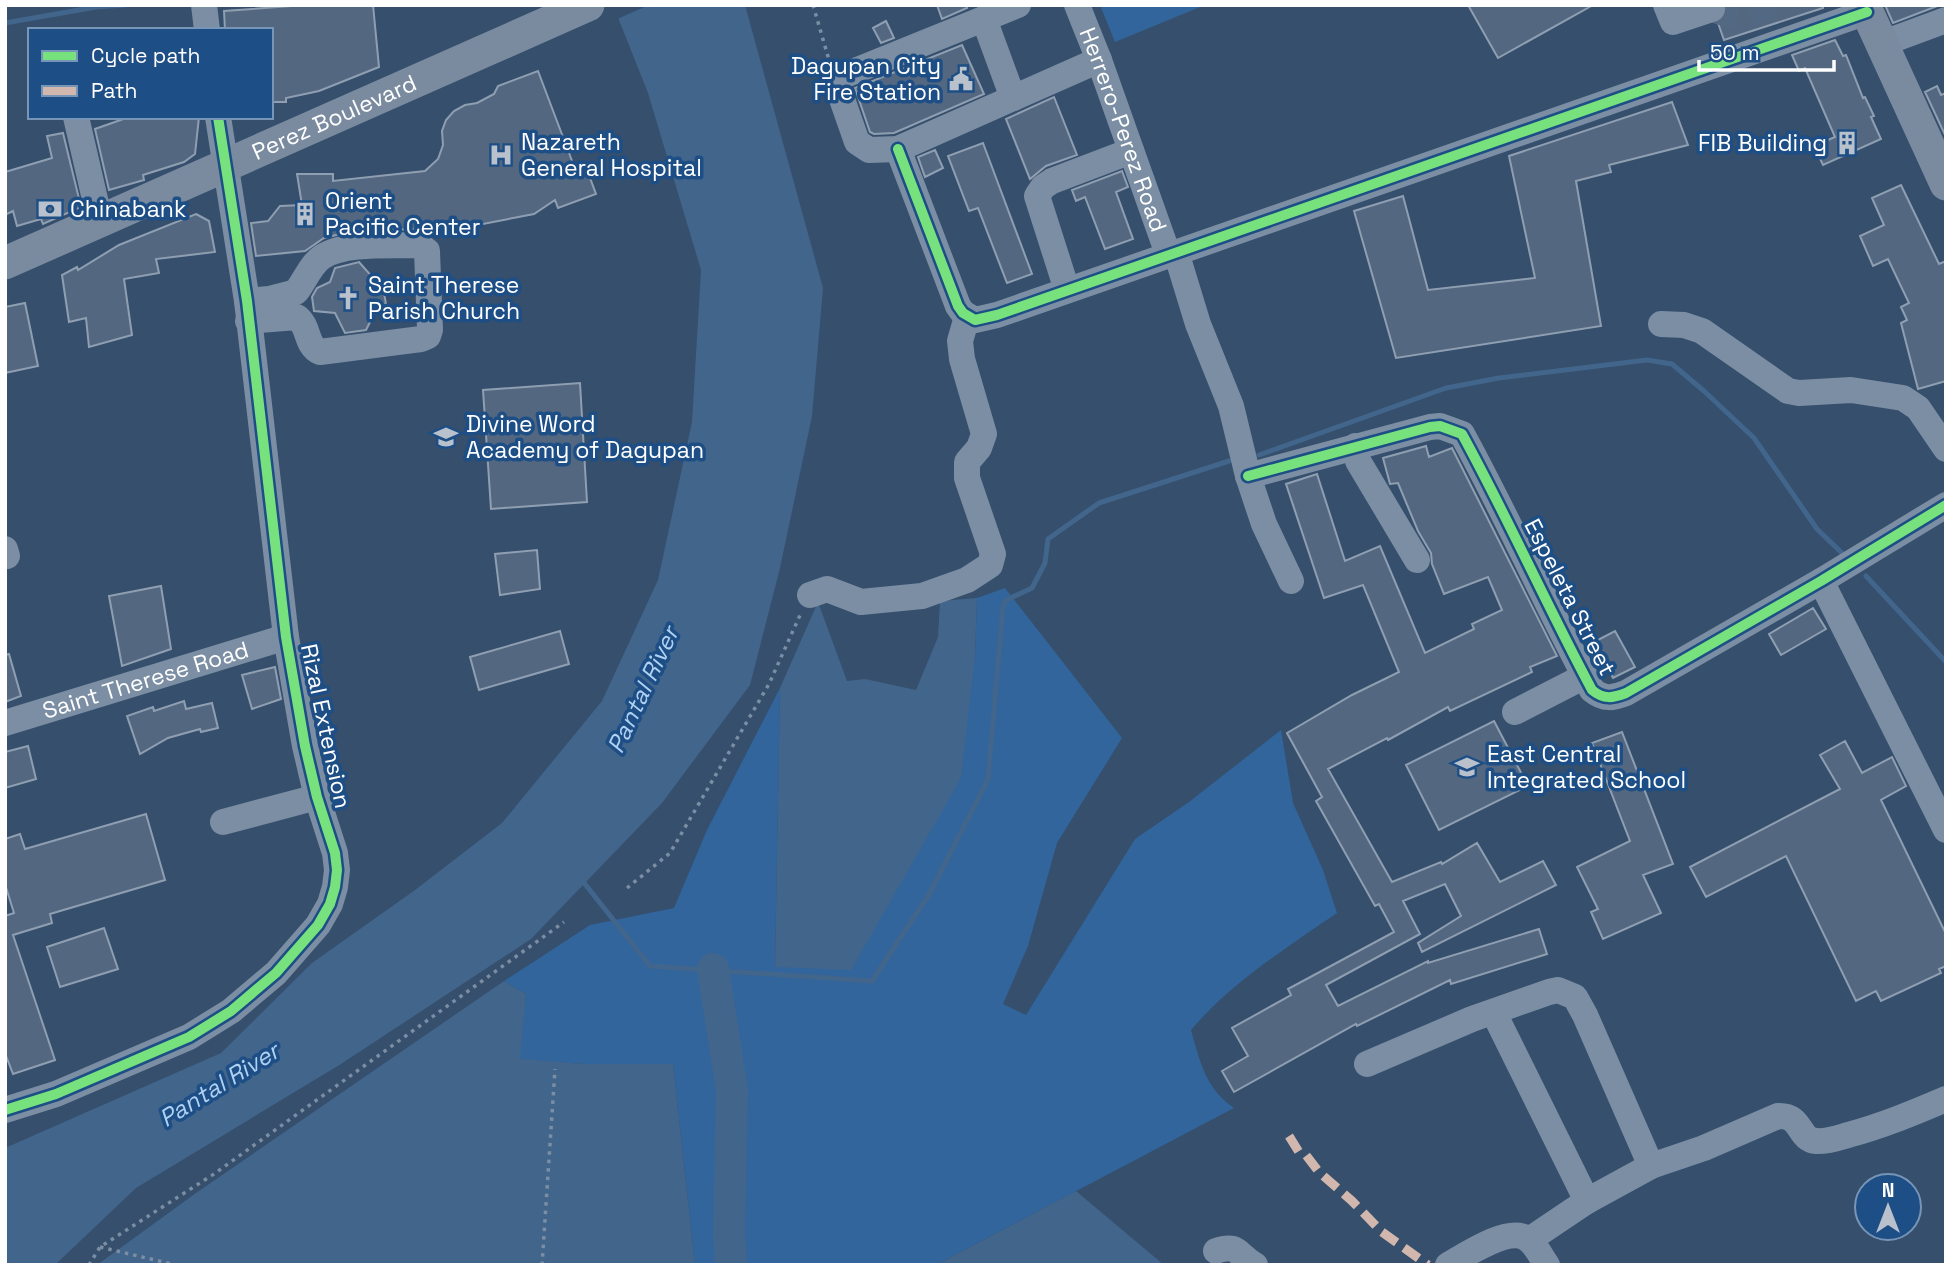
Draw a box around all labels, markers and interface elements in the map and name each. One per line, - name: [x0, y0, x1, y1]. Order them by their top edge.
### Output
- street label: Herrero-Perez Road: [1073, 23, 1174, 236]
- legend: [28, 28, 273, 119]
- scale bar: [1699, 28, 1834, 72]
- text: 50 m: [1710, 39, 1760, 66]
- text: Cycle path: [91, 42, 200, 69]
- place label: Dagupan City Fire Station: [791, 51, 941, 107]
- public building icon: Dagupan City Fire Station: [947, 65, 975, 93]
- street label: Perez Boulevard: [247, 68, 421, 167]
- text: Path: [91, 77, 137, 104]
- place label: Nazareth General Hospital: [521, 127, 702, 183]
- place label: FIB Building: [1698, 128, 1827, 158]
- building icon: FIB Building: [1833, 129, 1861, 157]
- hospital icon: Nazareth General Hospital: [487, 141, 515, 169]
- place label: Orient Pacific Center: [325, 186, 480, 242]
- place label: Chinabank: [70, 194, 186, 224]
- bank icon: Chinabank: [36, 195, 64, 223]
- building icon: Orient Pacific Center: [291, 200, 319, 228]
- place label: Saint Therese Parish Church: [368, 270, 520, 326]
- church icon: Saint Therese Parish Church: [334, 284, 362, 312]
- place label: Divine Word Academy of Dagupan: [466, 409, 704, 465]
- school or university icon: Divine Word Academy of Dagupan: [432, 423, 460, 451]
- street label: Espeleta Street: [1518, 513, 1622, 681]
- water label: Pantal River: [600, 619, 687, 758]
- street label: Saint Therese Road: [39, 634, 252, 726]
- street label: Rizal Extension: [294, 641, 358, 811]
- place label: East Central Integrated School: [1487, 739, 1686, 795]
- school or university icon: East Central Integrated School: [1453, 753, 1481, 781]
- water label: Pantal River: [153, 1034, 287, 1134]
- north arrow: [1853, 1172, 1923, 1242]
- text: N: [1882, 1178, 1894, 1203]

